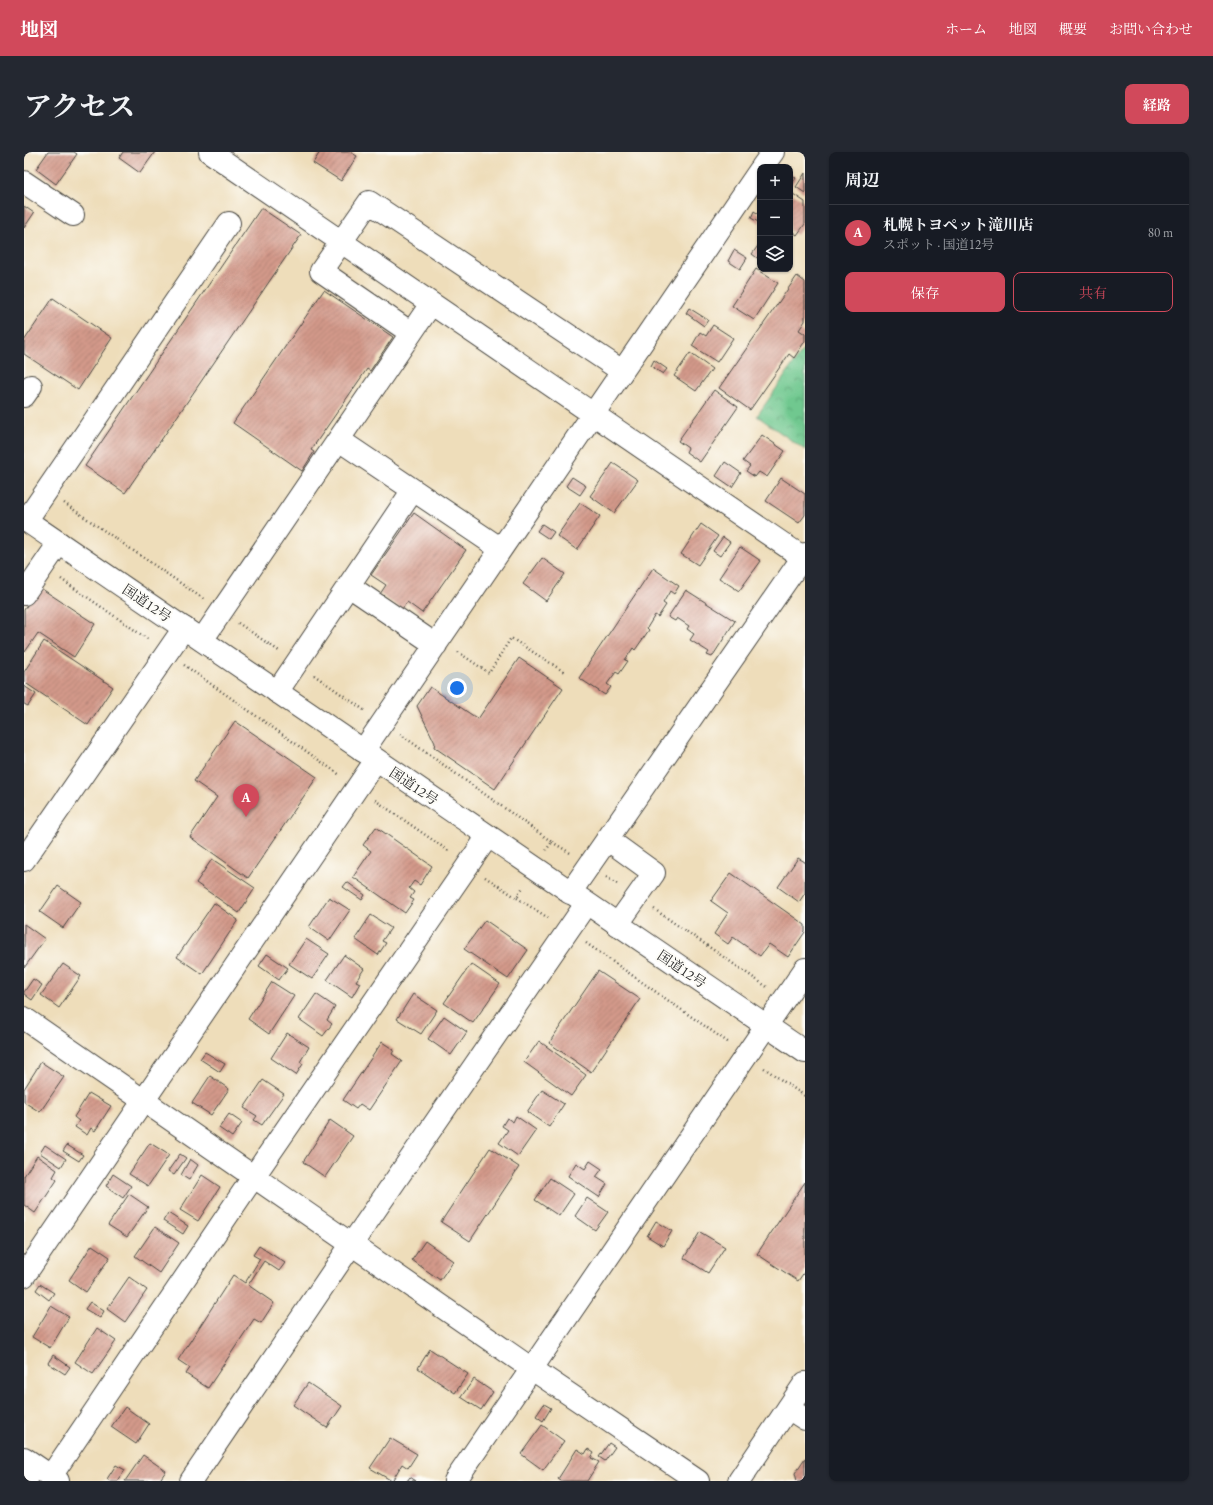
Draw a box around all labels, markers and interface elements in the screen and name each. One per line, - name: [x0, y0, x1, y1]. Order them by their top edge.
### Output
- text: 地図: [20, 17, 58, 42]
- text: ホーム: [945, 20, 987, 38]
- text: 地図: [1009, 20, 1037, 38]
- text: 概要: [1059, 20, 1087, 38]
- text: お問い合わせ: [1109, 20, 1193, 38]
- button: 経路: [1125, 84, 1189, 124]
- text: アクセス: [24, 88, 135, 124]
- map controls: [757, 164, 793, 272]
- button: +: [757, 164, 793, 200]
- text: 周辺: [845, 169, 879, 191]
- button: −: [757, 200, 793, 236]
- text: 札幌トヨペット滝川店: [883, 215, 1033, 234]
- text: A: [853, 224, 863, 241]
- text: 80 m: [1148, 224, 1173, 241]
- button: layers: [757, 236, 793, 272]
- text: スポット · 国道12号: [883, 236, 994, 253]
- button: 保存: [845, 272, 1005, 312]
- button: 共有: [1013, 272, 1173, 312]
- street label: 国道12号: [119, 580, 175, 626]
- your location: [447, 678, 467, 698]
- street label: 国道12号: [386, 763, 442, 809]
- pin: A: [233, 784, 259, 817]
- street label: 国道12号: [654, 946, 710, 992]

